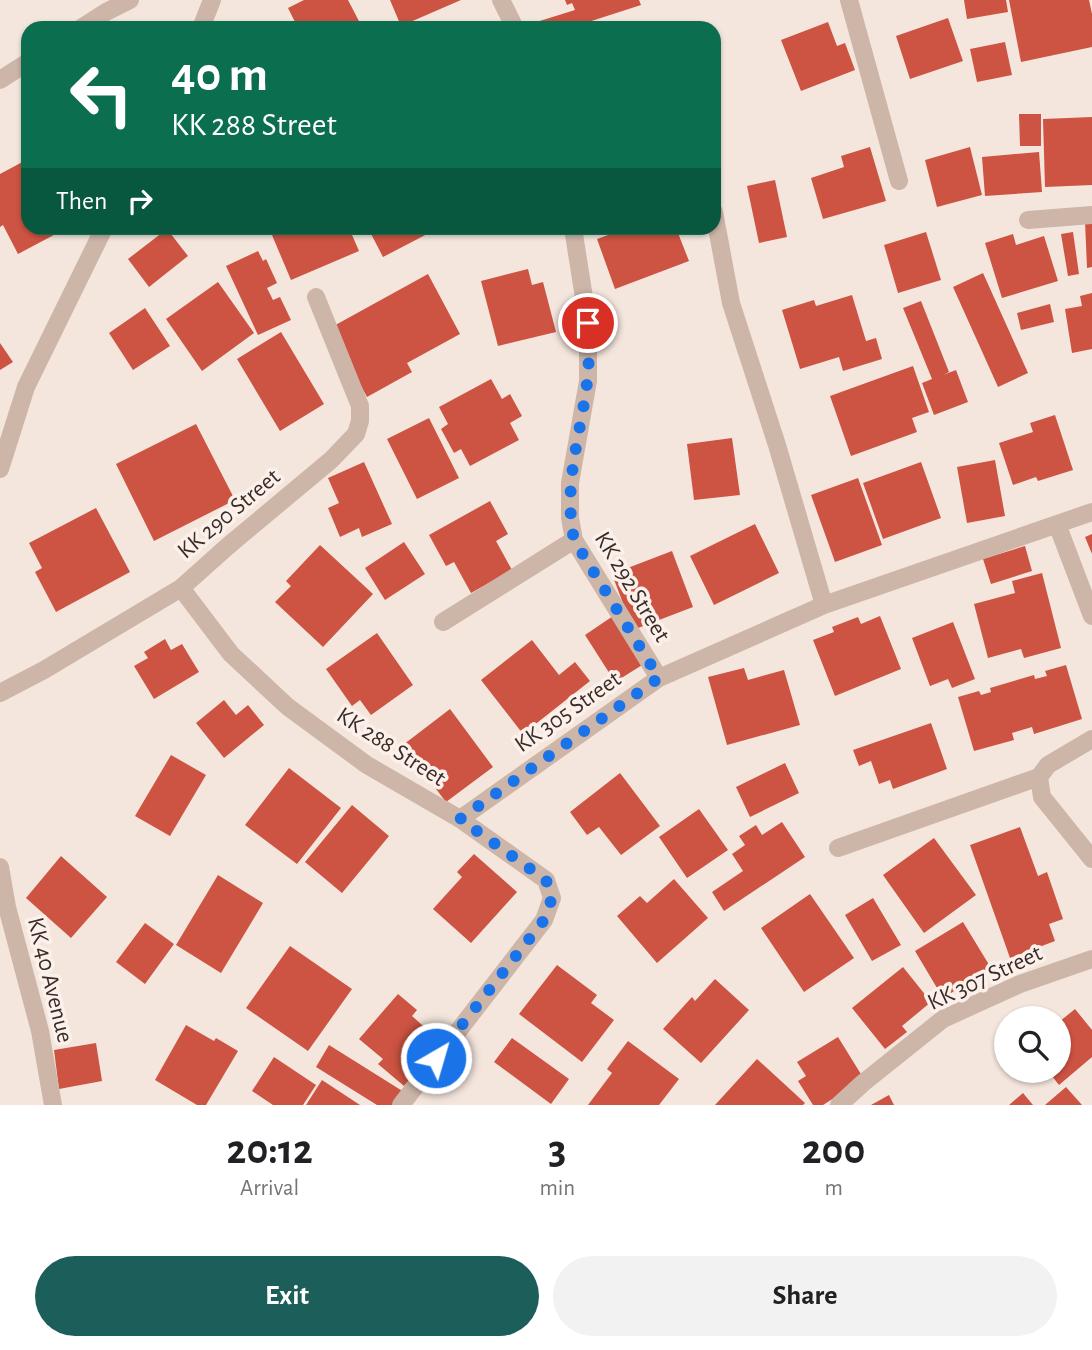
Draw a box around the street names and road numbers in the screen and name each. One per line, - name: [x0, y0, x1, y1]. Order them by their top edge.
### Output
- street label: KK 290 Street: [173, 464, 285, 564]
- street label: KK 292 Street: [590, 528, 674, 647]
- street label: KK 305 Street: [511, 667, 626, 757]
- street label: KK 288 Street: [332, 703, 450, 791]
- street label: KK 40 Avenue: [23, 915, 77, 1045]
- street label: KK 307 Street: [924, 941, 1046, 1015]

